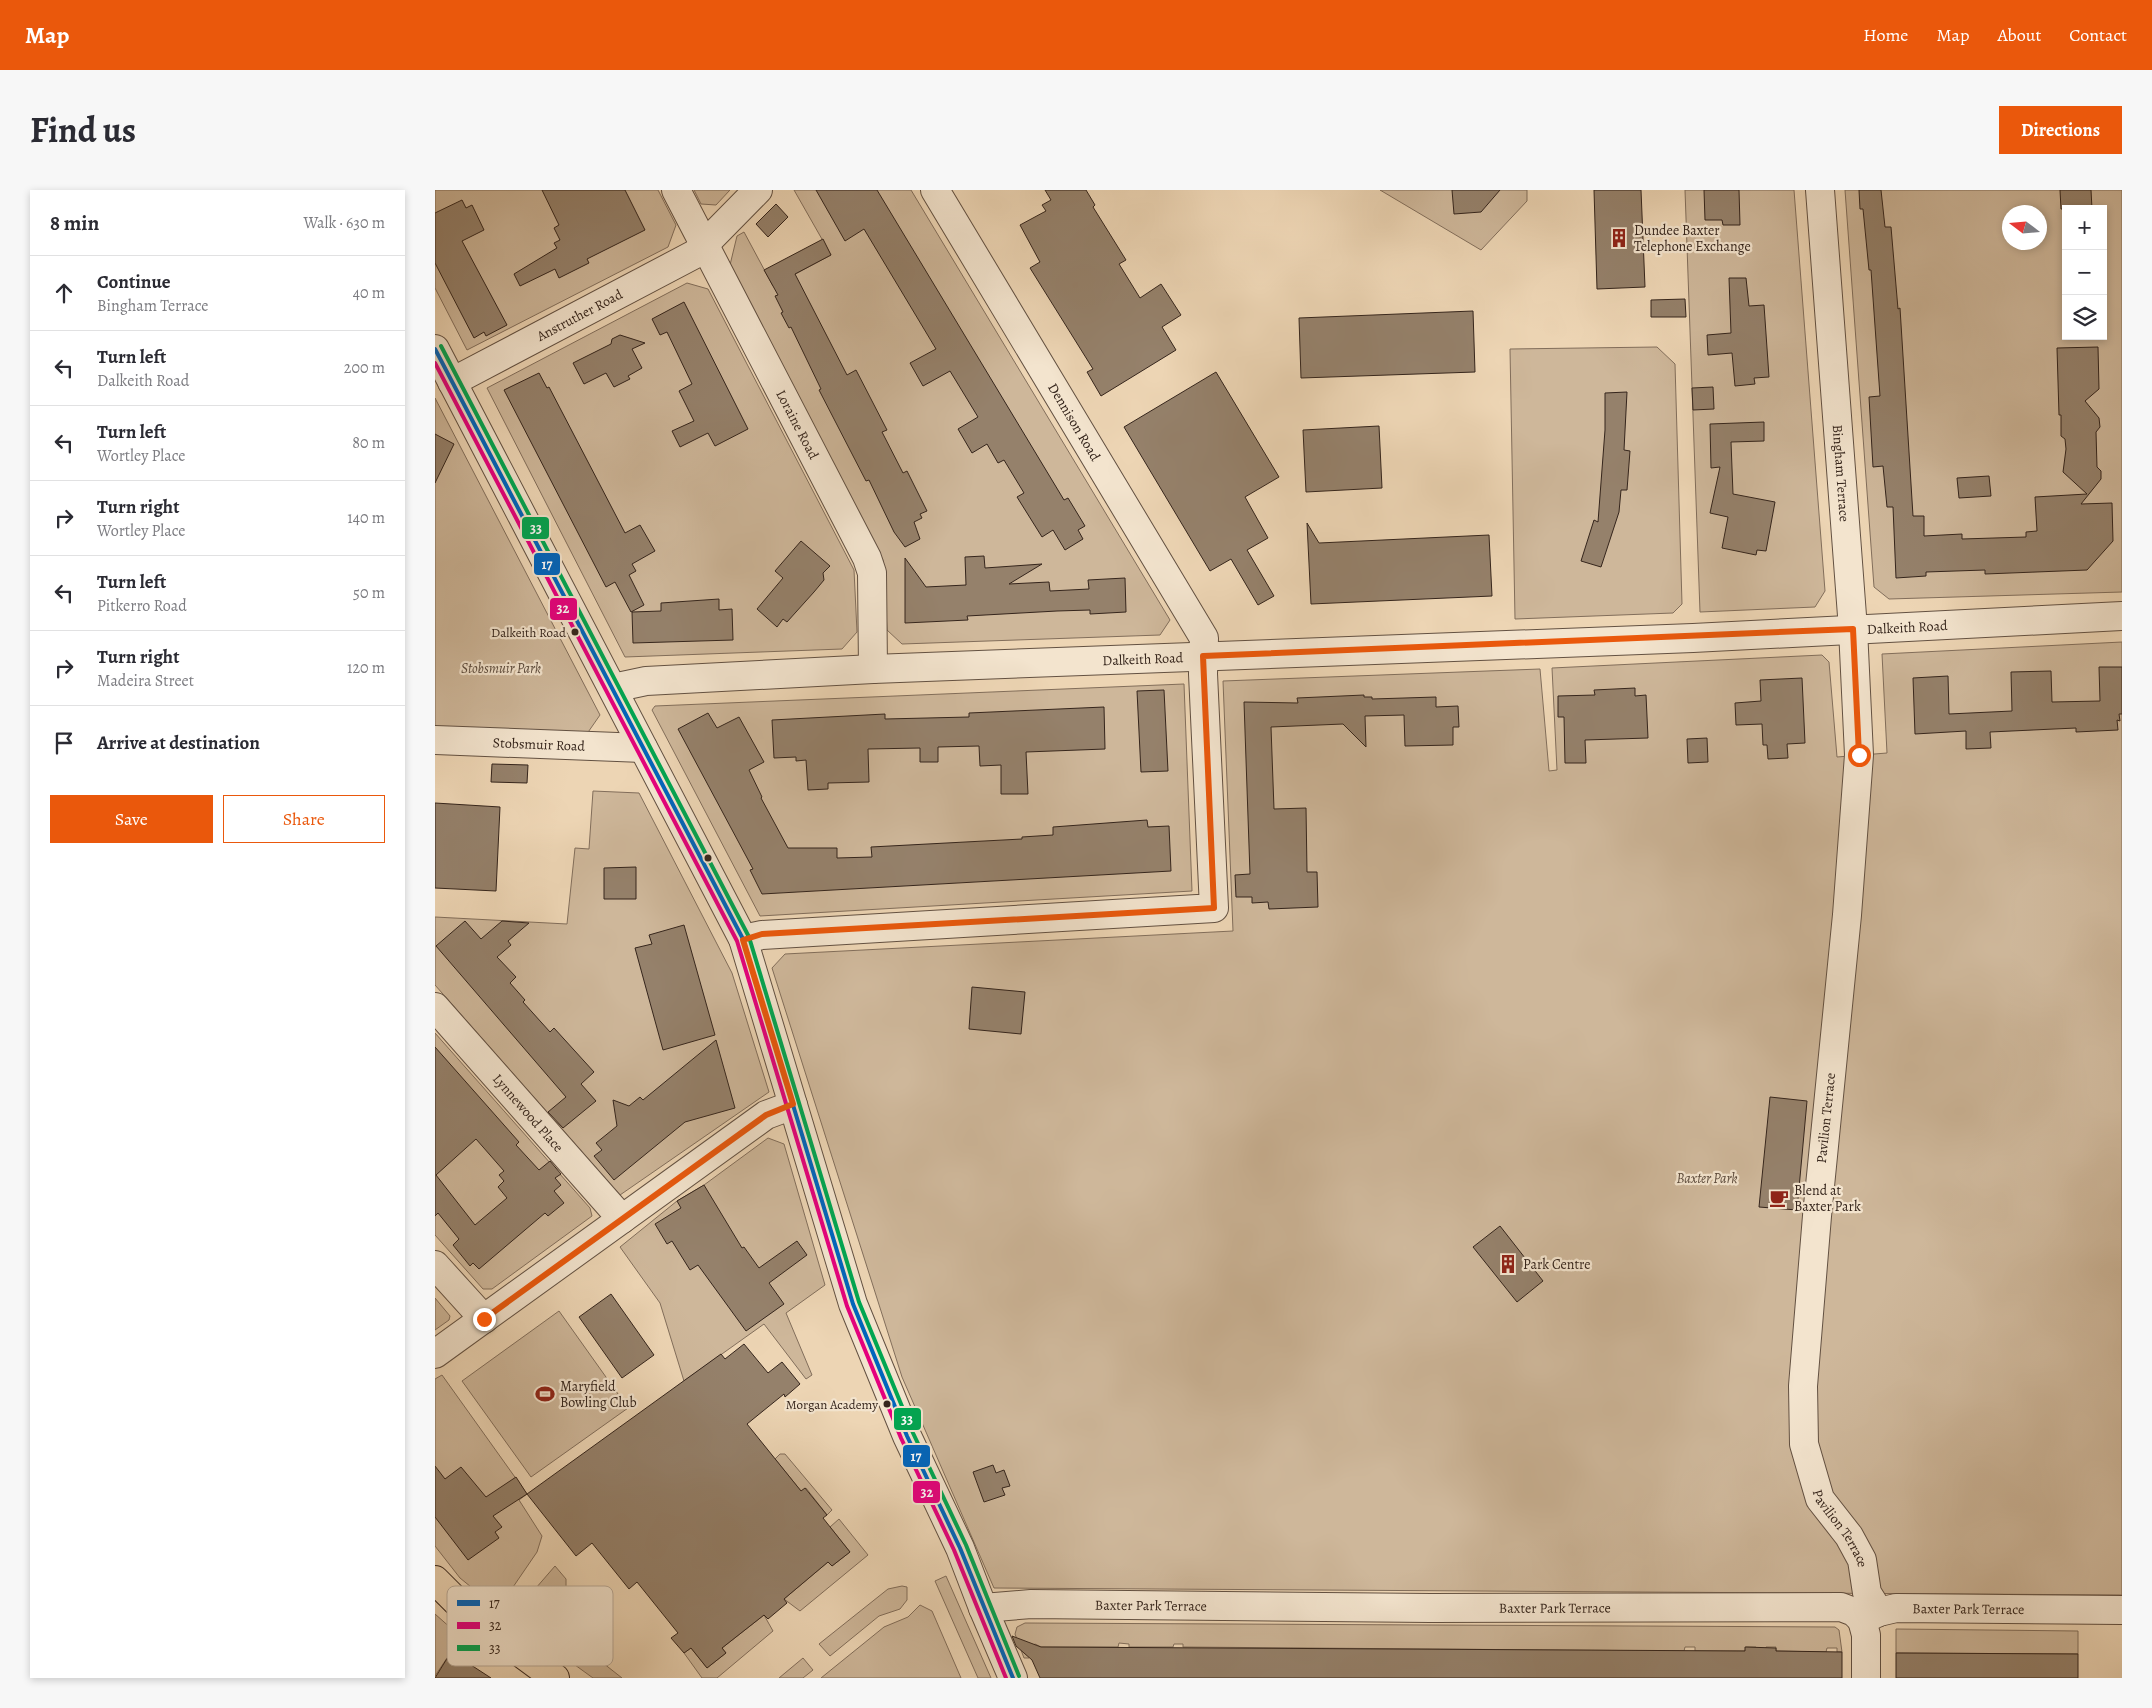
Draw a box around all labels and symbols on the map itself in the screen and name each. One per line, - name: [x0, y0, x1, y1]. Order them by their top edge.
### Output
- north arrow: [2002, 205, 2047, 250]
- place label: Dundee Baxter Telephone Exchange: [1634, 221, 1751, 256]
- building icon: Dundee Baxter Telephone Exchange: [1608, 227, 1630, 249]
- street label: Anstruther Road: [532, 284, 626, 346]
- street label: Dennison Road: [1043, 380, 1105, 465]
- street label: Loraine Road: [772, 386, 824, 463]
- street label: Bingham Terrace: [1828, 424, 1854, 523]
- line badge: 33: [521, 516, 550, 540]
- text: 33: [530, 519, 542, 538]
- line badge: 17: [533, 552, 561, 576]
- text: 17: [542, 555, 553, 574]
- line badge: 32: [549, 597, 578, 621]
- text: 32: [557, 599, 570, 618]
- street label: Dalkeith Road: [1866, 615, 1948, 639]
- place label: Dalkeith Road: [491, 624, 566, 641]
- marker: Dalkeith Road: [570, 627, 580, 637]
- street label: Dalkeith Road: [1102, 648, 1184, 670]
- park label: Stobsmuir Park: [461, 659, 541, 678]
- street label: Stobsmuir Road: [492, 733, 586, 755]
- route start: [1848, 744, 1871, 767]
- unlabelled marker: [703, 853, 713, 863]
- street label: Lynnewood Place: [489, 1070, 568, 1156]
- street label: Pavilion Terrace: [1812, 1072, 1840, 1164]
- park label: Baxter Park: [1676, 1169, 1738, 1188]
- place label: Blend at Baxter Park: [1794, 1181, 1861, 1216]
- cafe icon: Blend at Baxter Park: [1768, 1187, 1790, 1209]
- building icon: Park Centre: [1497, 1253, 1519, 1275]
- place label: Park Centre: [1523, 1255, 1591, 1274]
- route end: [473, 1308, 496, 1331]
- place label: Maryfield Bowling Club: [560, 1377, 637, 1412]
- sports icon: Maryfield Bowling Club: [534, 1383, 556, 1405]
- place label: Morgan Academy: [786, 1396, 878, 1413]
- marker: Morgan Academy: [882, 1399, 892, 1409]
- line badge: 33: [893, 1407, 922, 1431]
- text: 33: [901, 1410, 913, 1429]
- line badge: 17: [902, 1444, 931, 1468]
- text: 17: [911, 1447, 922, 1466]
- line badge: 32: [912, 1480, 941, 1504]
- text: 32: [921, 1483, 934, 1502]
- street label: Pavilion Terrace: [1808, 1487, 1872, 1568]
- legend: [447, 1586, 613, 1666]
- text: 17: [489, 1594, 500, 1613]
- street label: Baxter Park Terrace: [1095, 1595, 1207, 1615]
- street label: Baxter Park Terrace: [1499, 1598, 1611, 1617]
- street label: Baxter Park Terrace: [1912, 1599, 2024, 1619]
- text: 32: [489, 1616, 502, 1635]
- text: 33: [489, 1639, 501, 1658]

